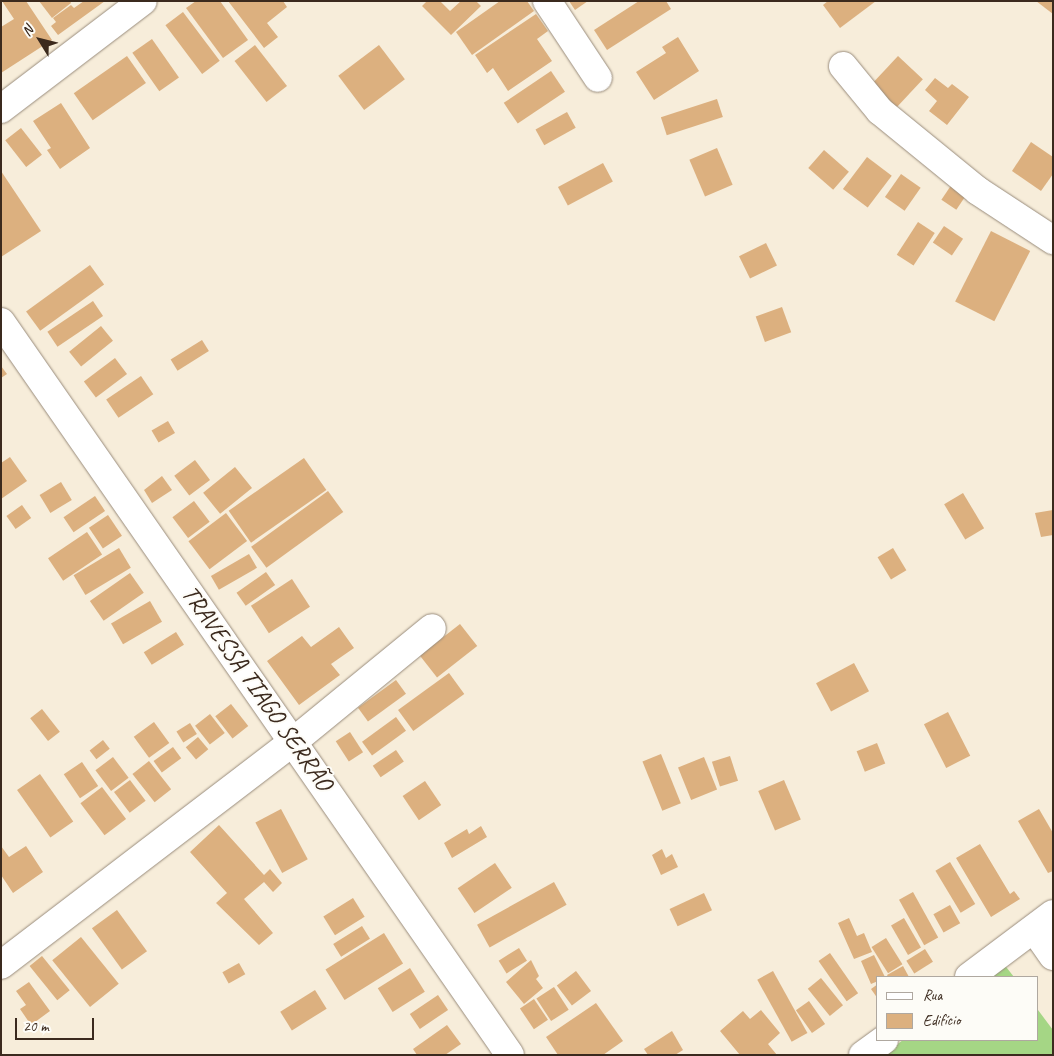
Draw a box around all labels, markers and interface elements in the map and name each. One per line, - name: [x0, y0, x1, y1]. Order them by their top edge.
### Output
- north arrow: [15, 15, 65, 65]
- text: N: [18, 22, 37, 39]
- street label: TRAVESSA TIAGO SERRÃO: [175, 580, 339, 796]
- legend: [876, 976, 1039, 1041]
- text: Rua: [923, 986, 942, 1005]
- scale bar: [18, 1008, 96, 1040]
- text: Edifício: [923, 1011, 960, 1030]
- text: 20 m: [23, 1017, 49, 1036]

